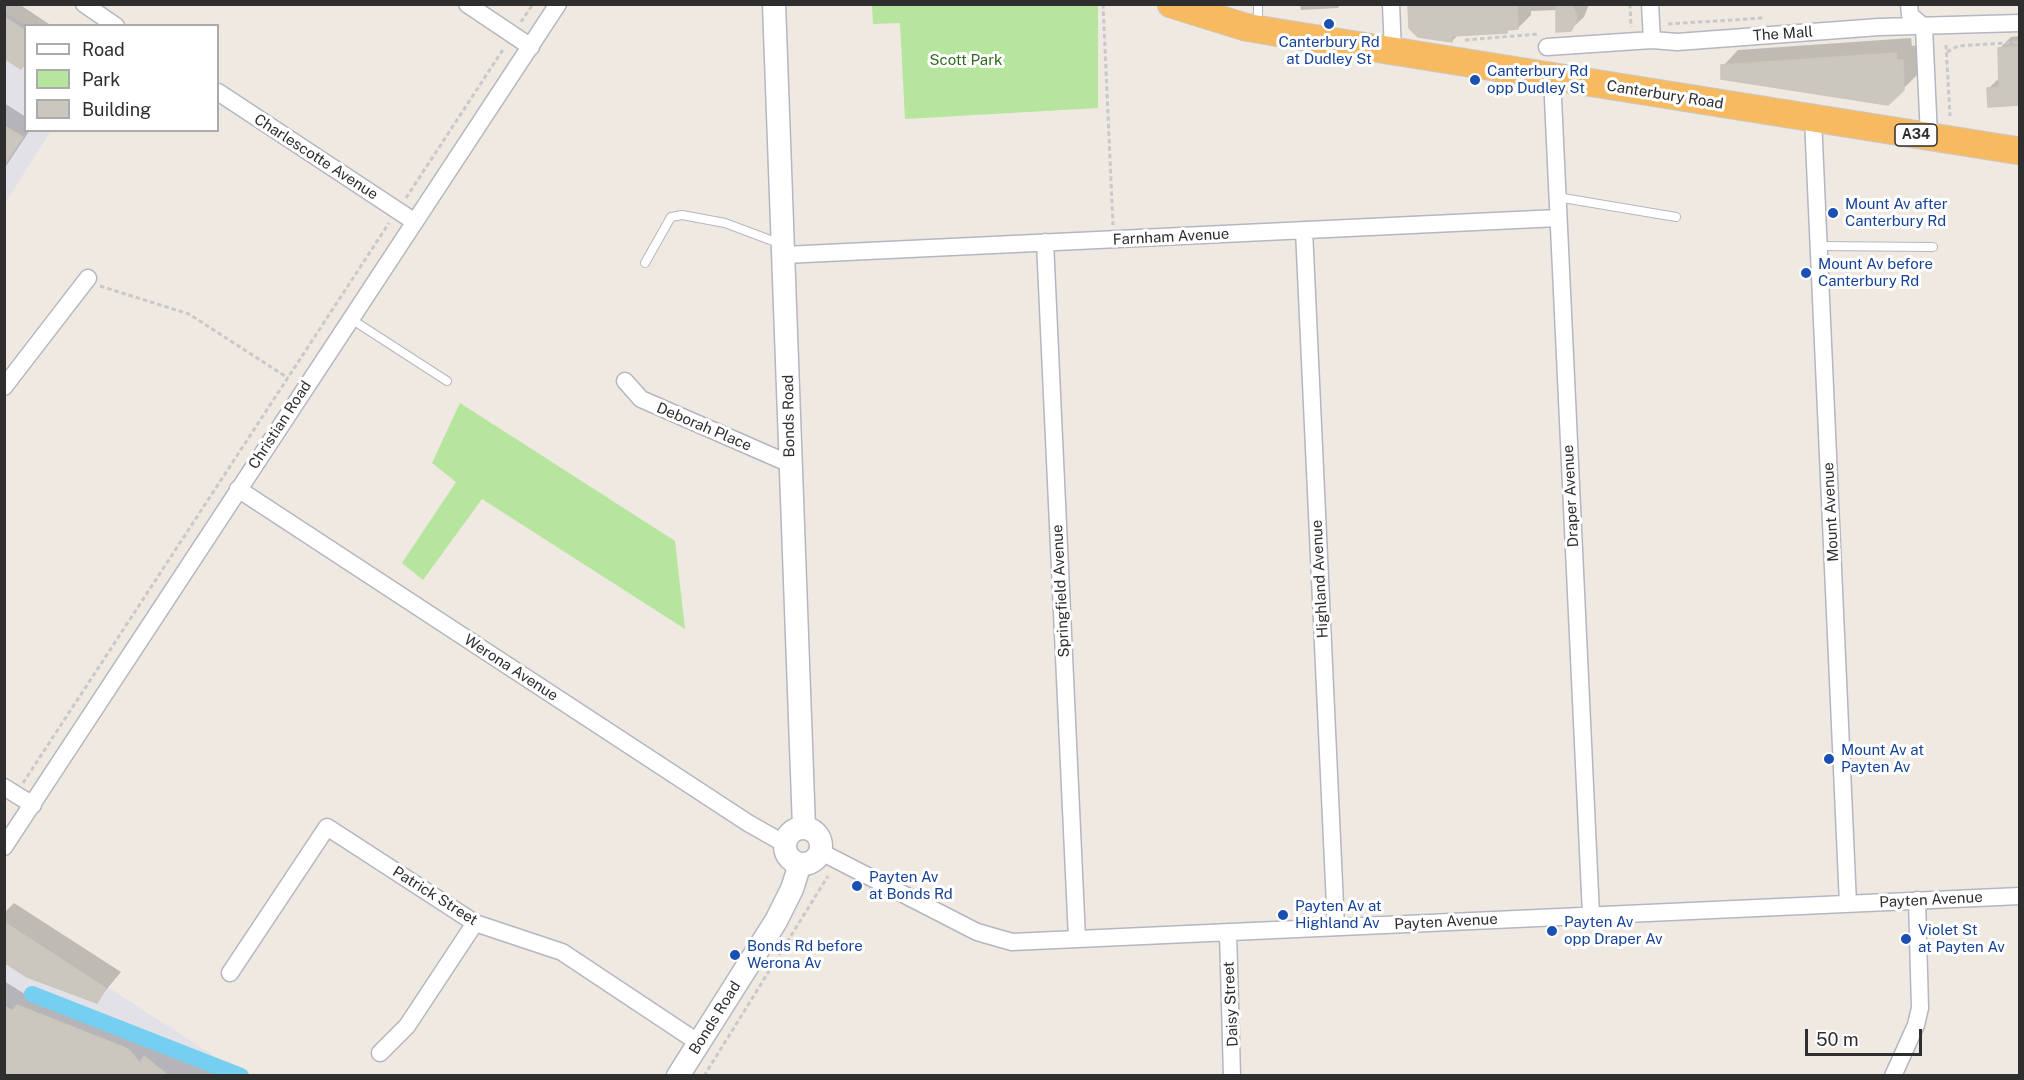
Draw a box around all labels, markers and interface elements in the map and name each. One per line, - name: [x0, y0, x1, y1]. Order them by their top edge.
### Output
- marker: Canterbury Rd at Dudley St: [1322, 17, 1336, 31]
- street label: The Mall: [1752, 23, 1814, 45]
- legend: [24, 24, 219, 132]
- place label: Canterbury Rd at Dudley St: [1278, 33, 1380, 68]
- text: Road: [82, 39, 125, 60]
- park label: Scott Park: [930, 51, 1002, 69]
- place label: Canterbury Rd opp Dudley St: [1487, 62, 1588, 97]
- text: Park: [82, 69, 120, 90]
- marker: Canterbury Rd opp Dudley St: [1468, 73, 1482, 87]
- street label: Canterbury Road: [1605, 77, 1725, 113]
- text: Building: [82, 99, 151, 120]
- street label: Charlescotte Avenue: [251, 110, 381, 204]
- road number: A34: [1895, 124, 1937, 146]
- place label: Mount Av after Canterbury Rd: [1845, 195, 1948, 230]
- marker: Mount Av after Canterbury Rd: [1826, 206, 1840, 220]
- street label: Farnham Avenue: [1112, 225, 1230, 249]
- place label: Mount Av before Canterbury Rd: [1818, 255, 1933, 290]
- marker: Mount Av before Canterbury Rd: [1799, 266, 1813, 280]
- street label: Bonds Road: [779, 374, 799, 458]
- street label: Christian Road: [245, 377, 315, 473]
- street label: Deborah Place: [654, 399, 754, 455]
- street label: Draper Avenue: [1559, 444, 1583, 548]
- street label: Mount Avenue: [1819, 462, 1843, 562]
- street label: Highland Avenue: [1308, 519, 1332, 639]
- street label: Springfield Avenue: [1049, 524, 1073, 658]
- street label: Werona Avenue: [461, 631, 561, 705]
- place label: Mount Av at Payten Av: [1841, 741, 1924, 776]
- marker: Mount Av at Payten Av: [1822, 752, 1836, 766]
- street label: Patrick Street: [389, 863, 481, 929]
- place label: Payten Av at Bonds Rd: [869, 868, 953, 903]
- marker: Payten Av at Bonds Rd: [850, 879, 864, 893]
- street label: Payten Avenue: [1879, 888, 1983, 912]
- place label: Payten Av at Highland Av: [1295, 897, 1382, 932]
- marker: Payten Av at Highland Av: [1276, 908, 1290, 922]
- street label: Payten Avenue: [1394, 910, 1498, 934]
- place label: Payten Av opp Draper Av: [1564, 913, 1663, 948]
- place label: Violet St at Payten Av: [1918, 921, 2005, 956]
- marker: Payten Av opp Draper Av: [1545, 924, 1559, 938]
- marker: Violet St at Payten Av: [1899, 932, 1913, 946]
- place label: Bonds Rd before Werona Av: [747, 937, 863, 972]
- marker: Bonds Rd before Werona Av: [728, 948, 742, 962]
- street label: Daisy Street: [1220, 961, 1242, 1047]
- street label: Bonds Road: [685, 978, 745, 1058]
- scale bar: [1808, 1017, 1925, 1055]
- text: 50 m: [1816, 1029, 1859, 1050]

